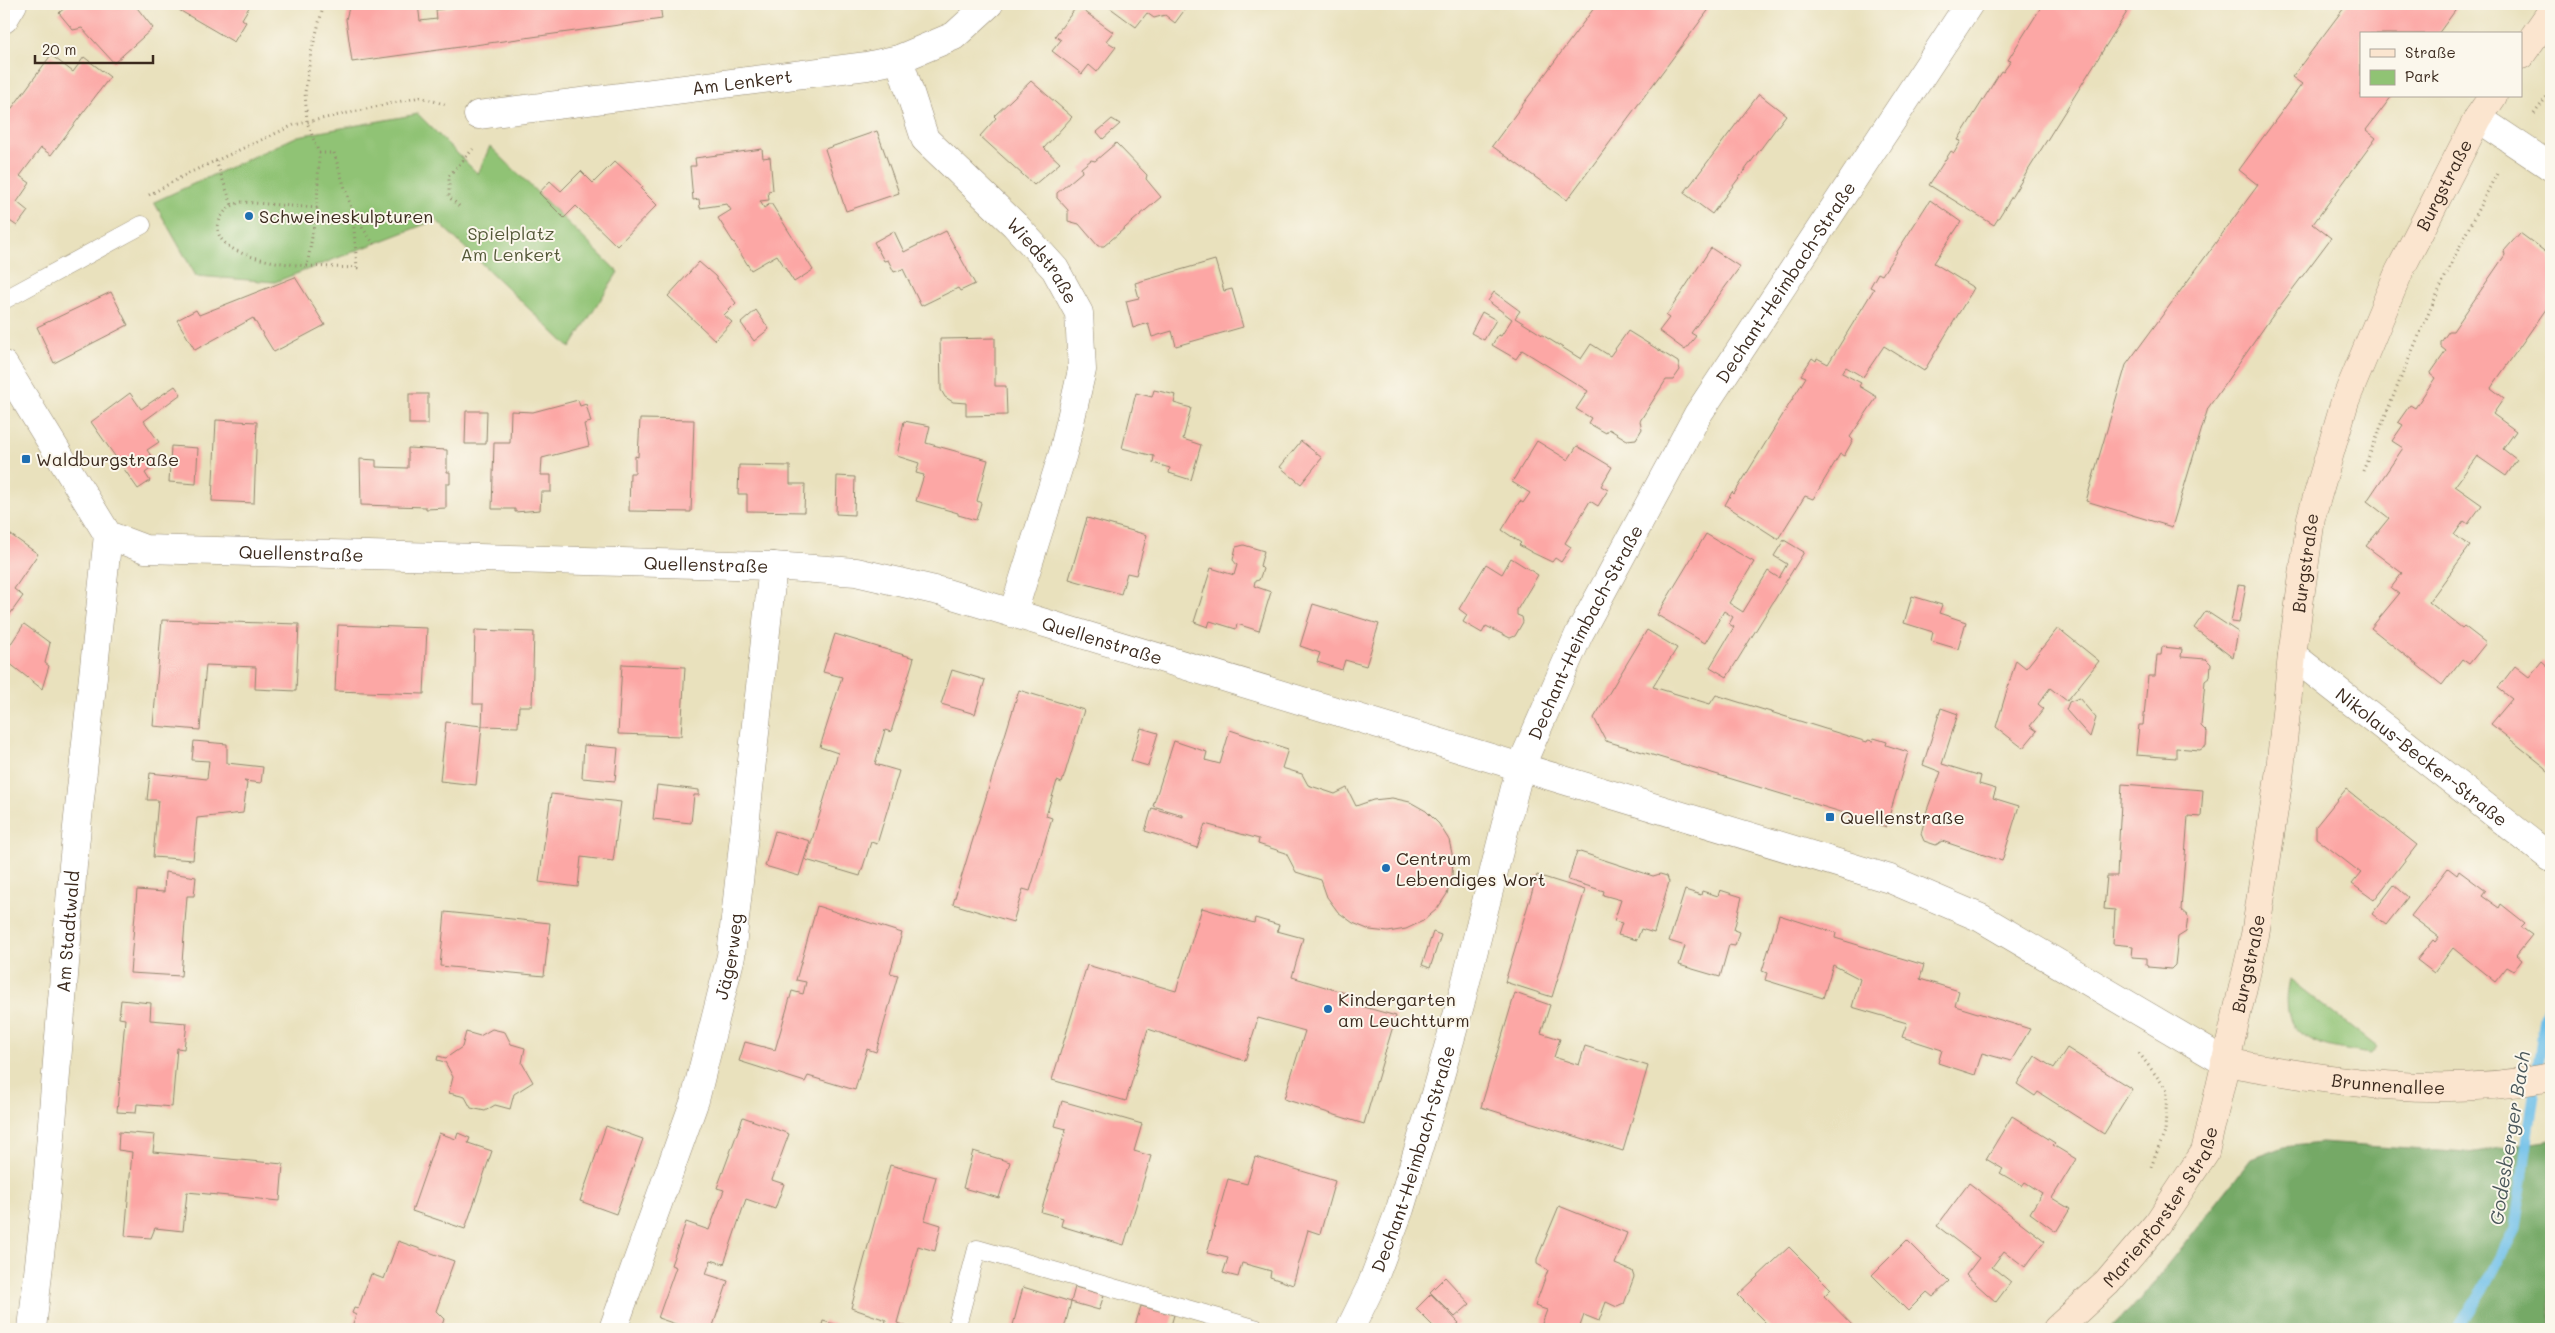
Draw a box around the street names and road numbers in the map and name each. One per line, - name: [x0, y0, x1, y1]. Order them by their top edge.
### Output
- street label: Am Lenkert: [690, 64, 793, 100]
- street label: Burgstraße: [2410, 135, 2477, 235]
- street label: Dechant-Heimbach-Straße: [1710, 177, 1861, 387]
- street label: Wiedstraße: [1002, 212, 1084, 308]
- street label: Burgstraße: [2286, 512, 2324, 614]
- street label: Dechant-Heimbach-Straße: [1522, 520, 1648, 743]
- street label: Quellenstraße: [238, 540, 364, 567]
- street label: Quellenstraße: [643, 551, 769, 578]
- street label: Quellenstraße: [1039, 611, 1165, 670]
- street label: Nikolaus-Becker-Straße: [2331, 682, 2513, 832]
- street label: Am Stadtwald: [51, 870, 85, 994]
- street label: Jägerweg: [709, 912, 748, 1002]
- street label: Burgstraße: [2225, 913, 2270, 1015]
- street label: Dechant-Heimbach-Straße: [1365, 1043, 1460, 1276]
- street label: Brunnenallee: [2330, 1067, 2445, 1099]
- street label: Marienforster Straße: [2097, 1124, 2223, 1292]

